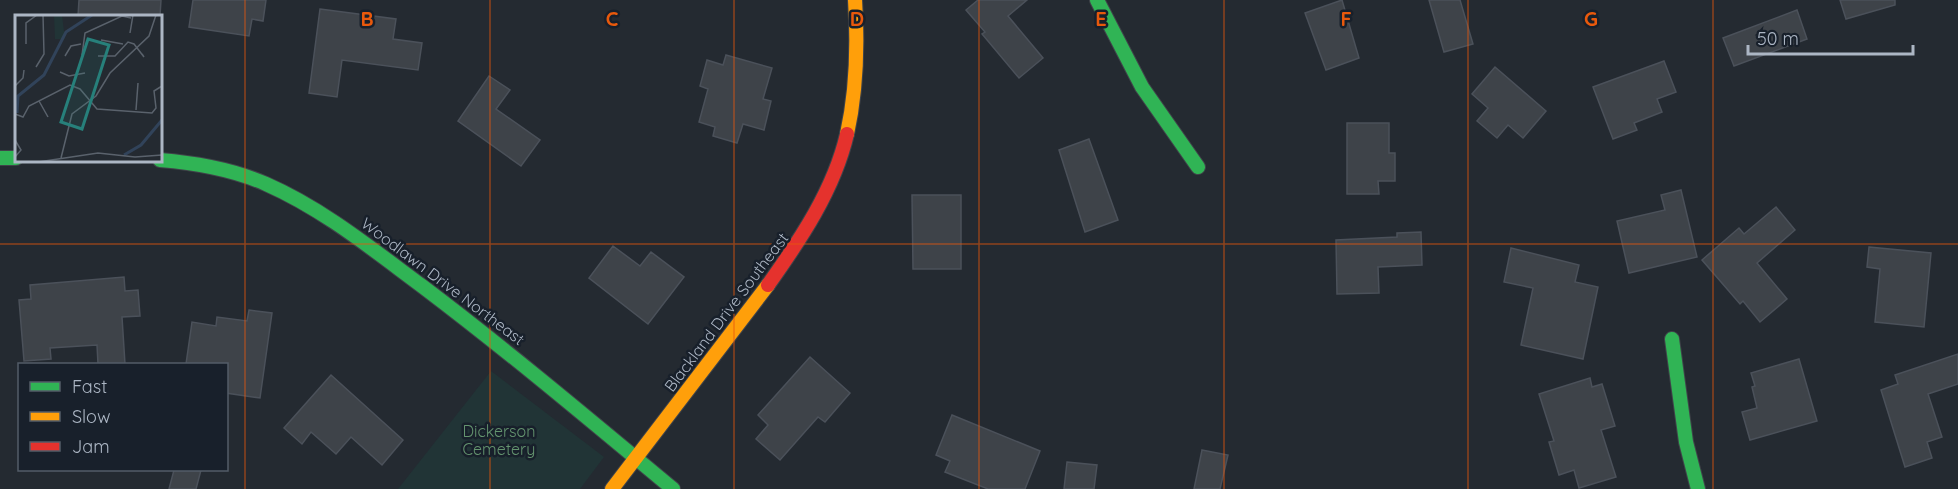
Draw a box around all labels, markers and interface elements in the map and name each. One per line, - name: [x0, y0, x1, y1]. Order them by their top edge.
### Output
- text: B: [360, 6, 374, 31]
- text: C: [606, 6, 619, 31]
- text: D: [850, 6, 864, 31]
- text: E: [1095, 6, 1107, 31]
- text: F: [1340, 6, 1352, 31]
- text: G: [1584, 6, 1598, 31]
- inset map: [15, 15, 162, 162]
- scale bar: [1748, 18, 1913, 56]
- text: 50 m: [1757, 27, 1799, 50]
- street label: Woodlawn Drive Northeast: [357, 213, 529, 349]
- street label: Blackland Drive Southeast: [660, 228, 792, 396]
- legend: [18, 363, 228, 471]
- text: Fast: [72, 375, 107, 398]
- text: Slow: [72, 405, 110, 428]
- park label: Dickerson Cemetery: [462, 421, 536, 459]
- text: Jam: [72, 435, 110, 458]

